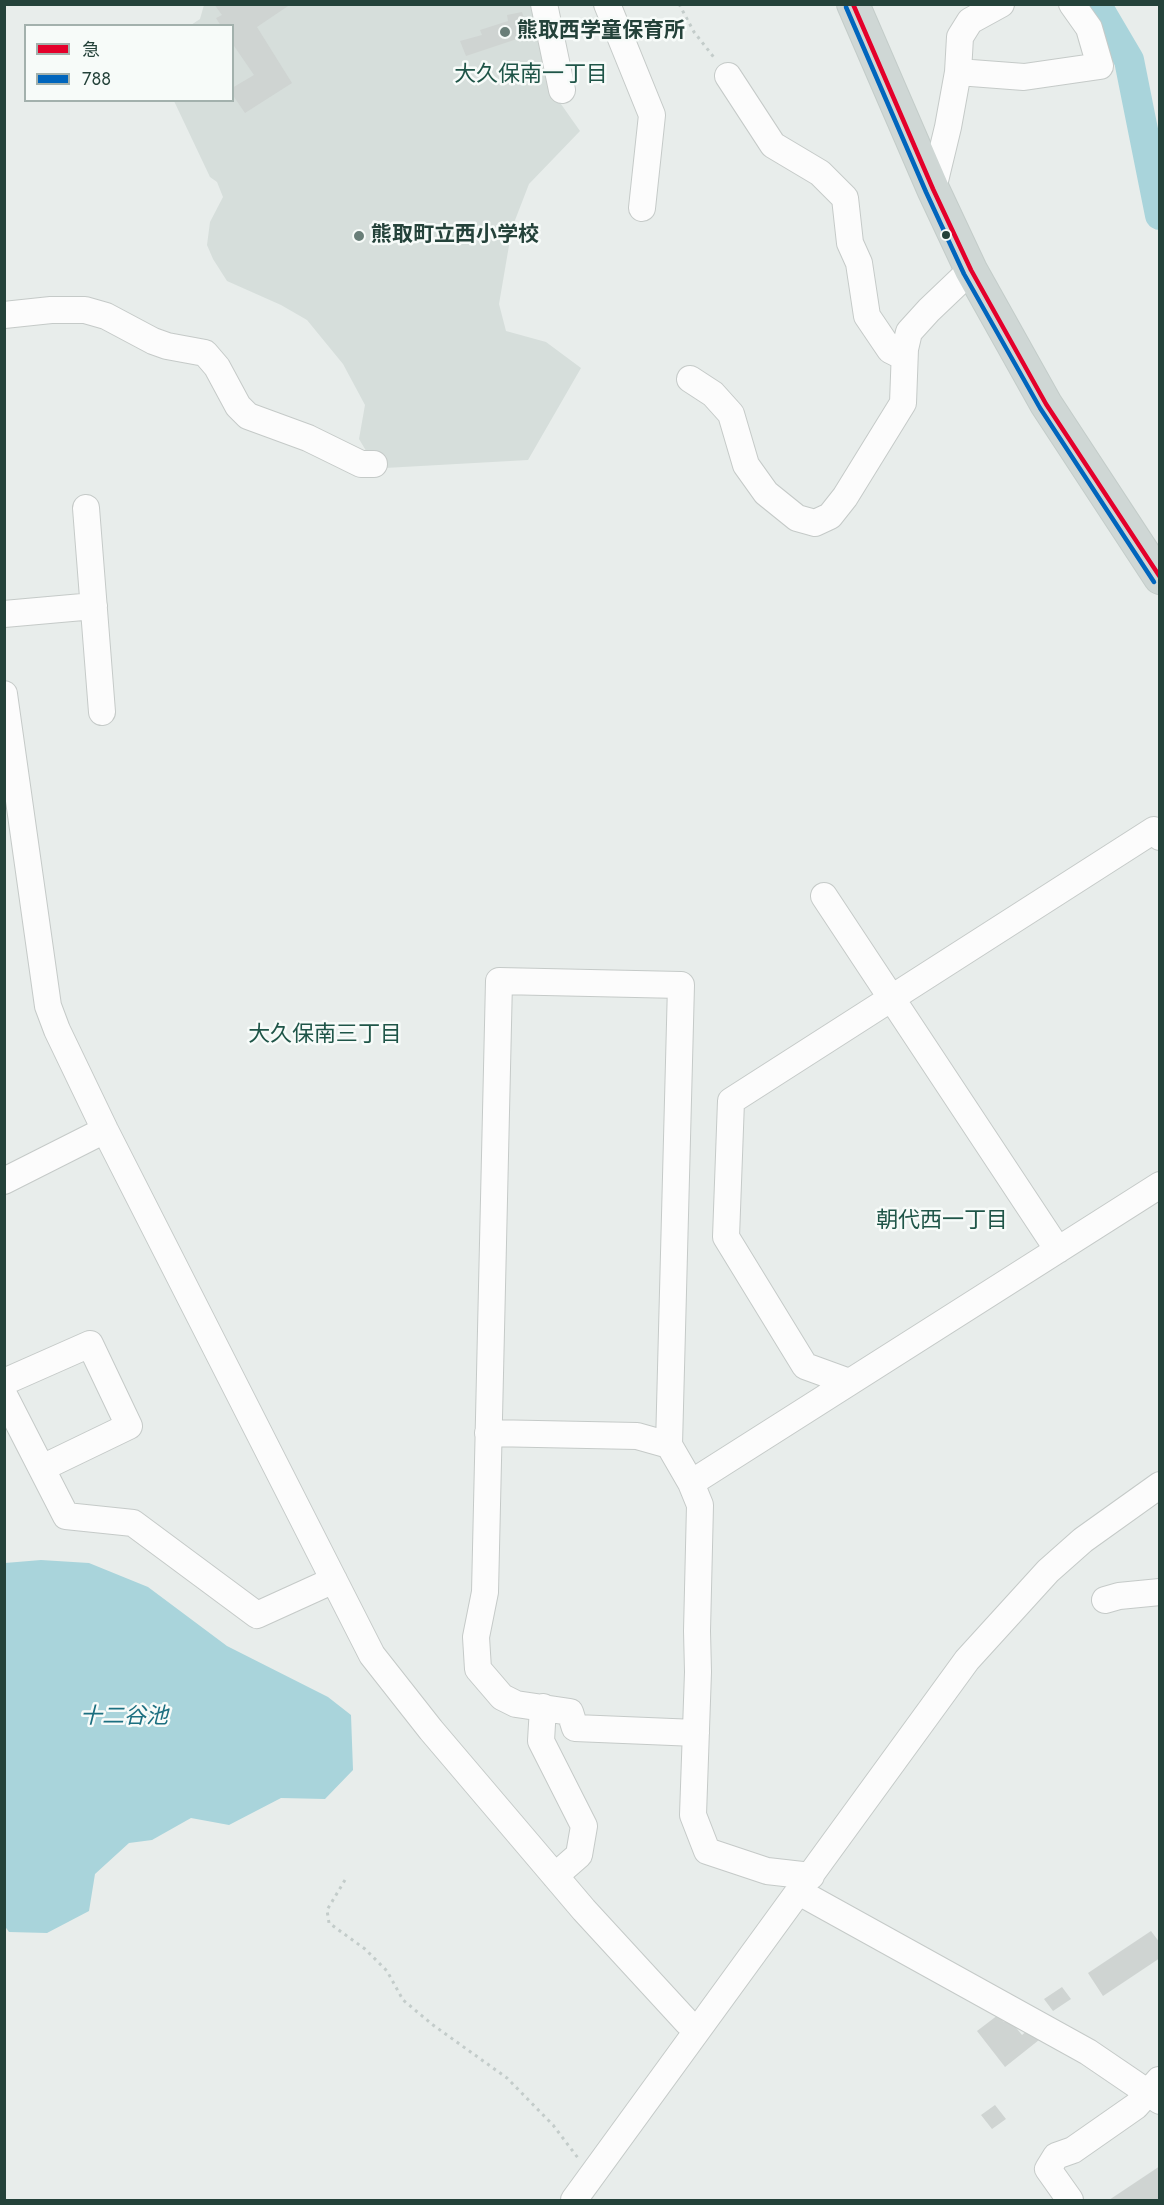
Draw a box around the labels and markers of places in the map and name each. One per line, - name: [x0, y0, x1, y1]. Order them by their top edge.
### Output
- place label: 熊取西学童保育所: [517, 19, 685, 45]
- marker: 熊取西学童保育所: [498, 25, 512, 39]
- place label: 熊取町立西小学校: [371, 223, 539, 249]
- marker: 熊取町立西小学校: [352, 229, 366, 243]
- unlabelled marker: [940, 229, 952, 241]

